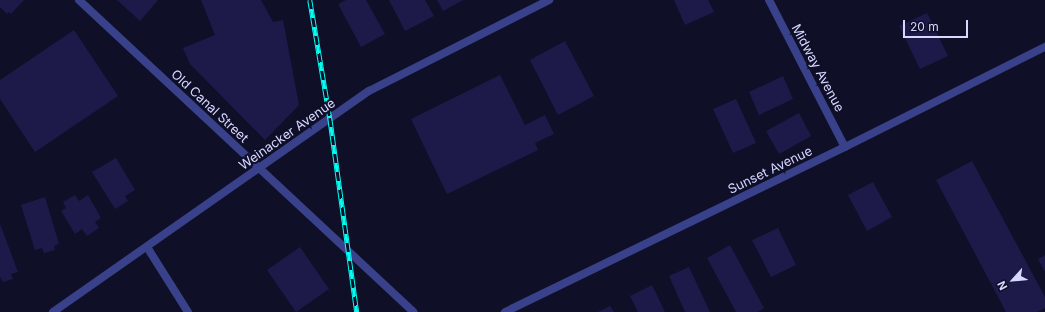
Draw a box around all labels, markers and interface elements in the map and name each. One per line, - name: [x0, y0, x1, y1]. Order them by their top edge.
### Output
- scale bar: [905, 12, 970, 38]
- text: 20 m: [910, 19, 939, 34]
- street label: Midway Avenue: [788, 21, 848, 115]
- street label: Old Canal Street: [168, 66, 252, 146]
- street label: Weinacker Avenue: [236, 95, 338, 173]
- street label: Sunset Avenue: [725, 143, 815, 197]
- north arrow: [993, 260, 1033, 300]
- text: N: [994, 279, 1010, 292]

